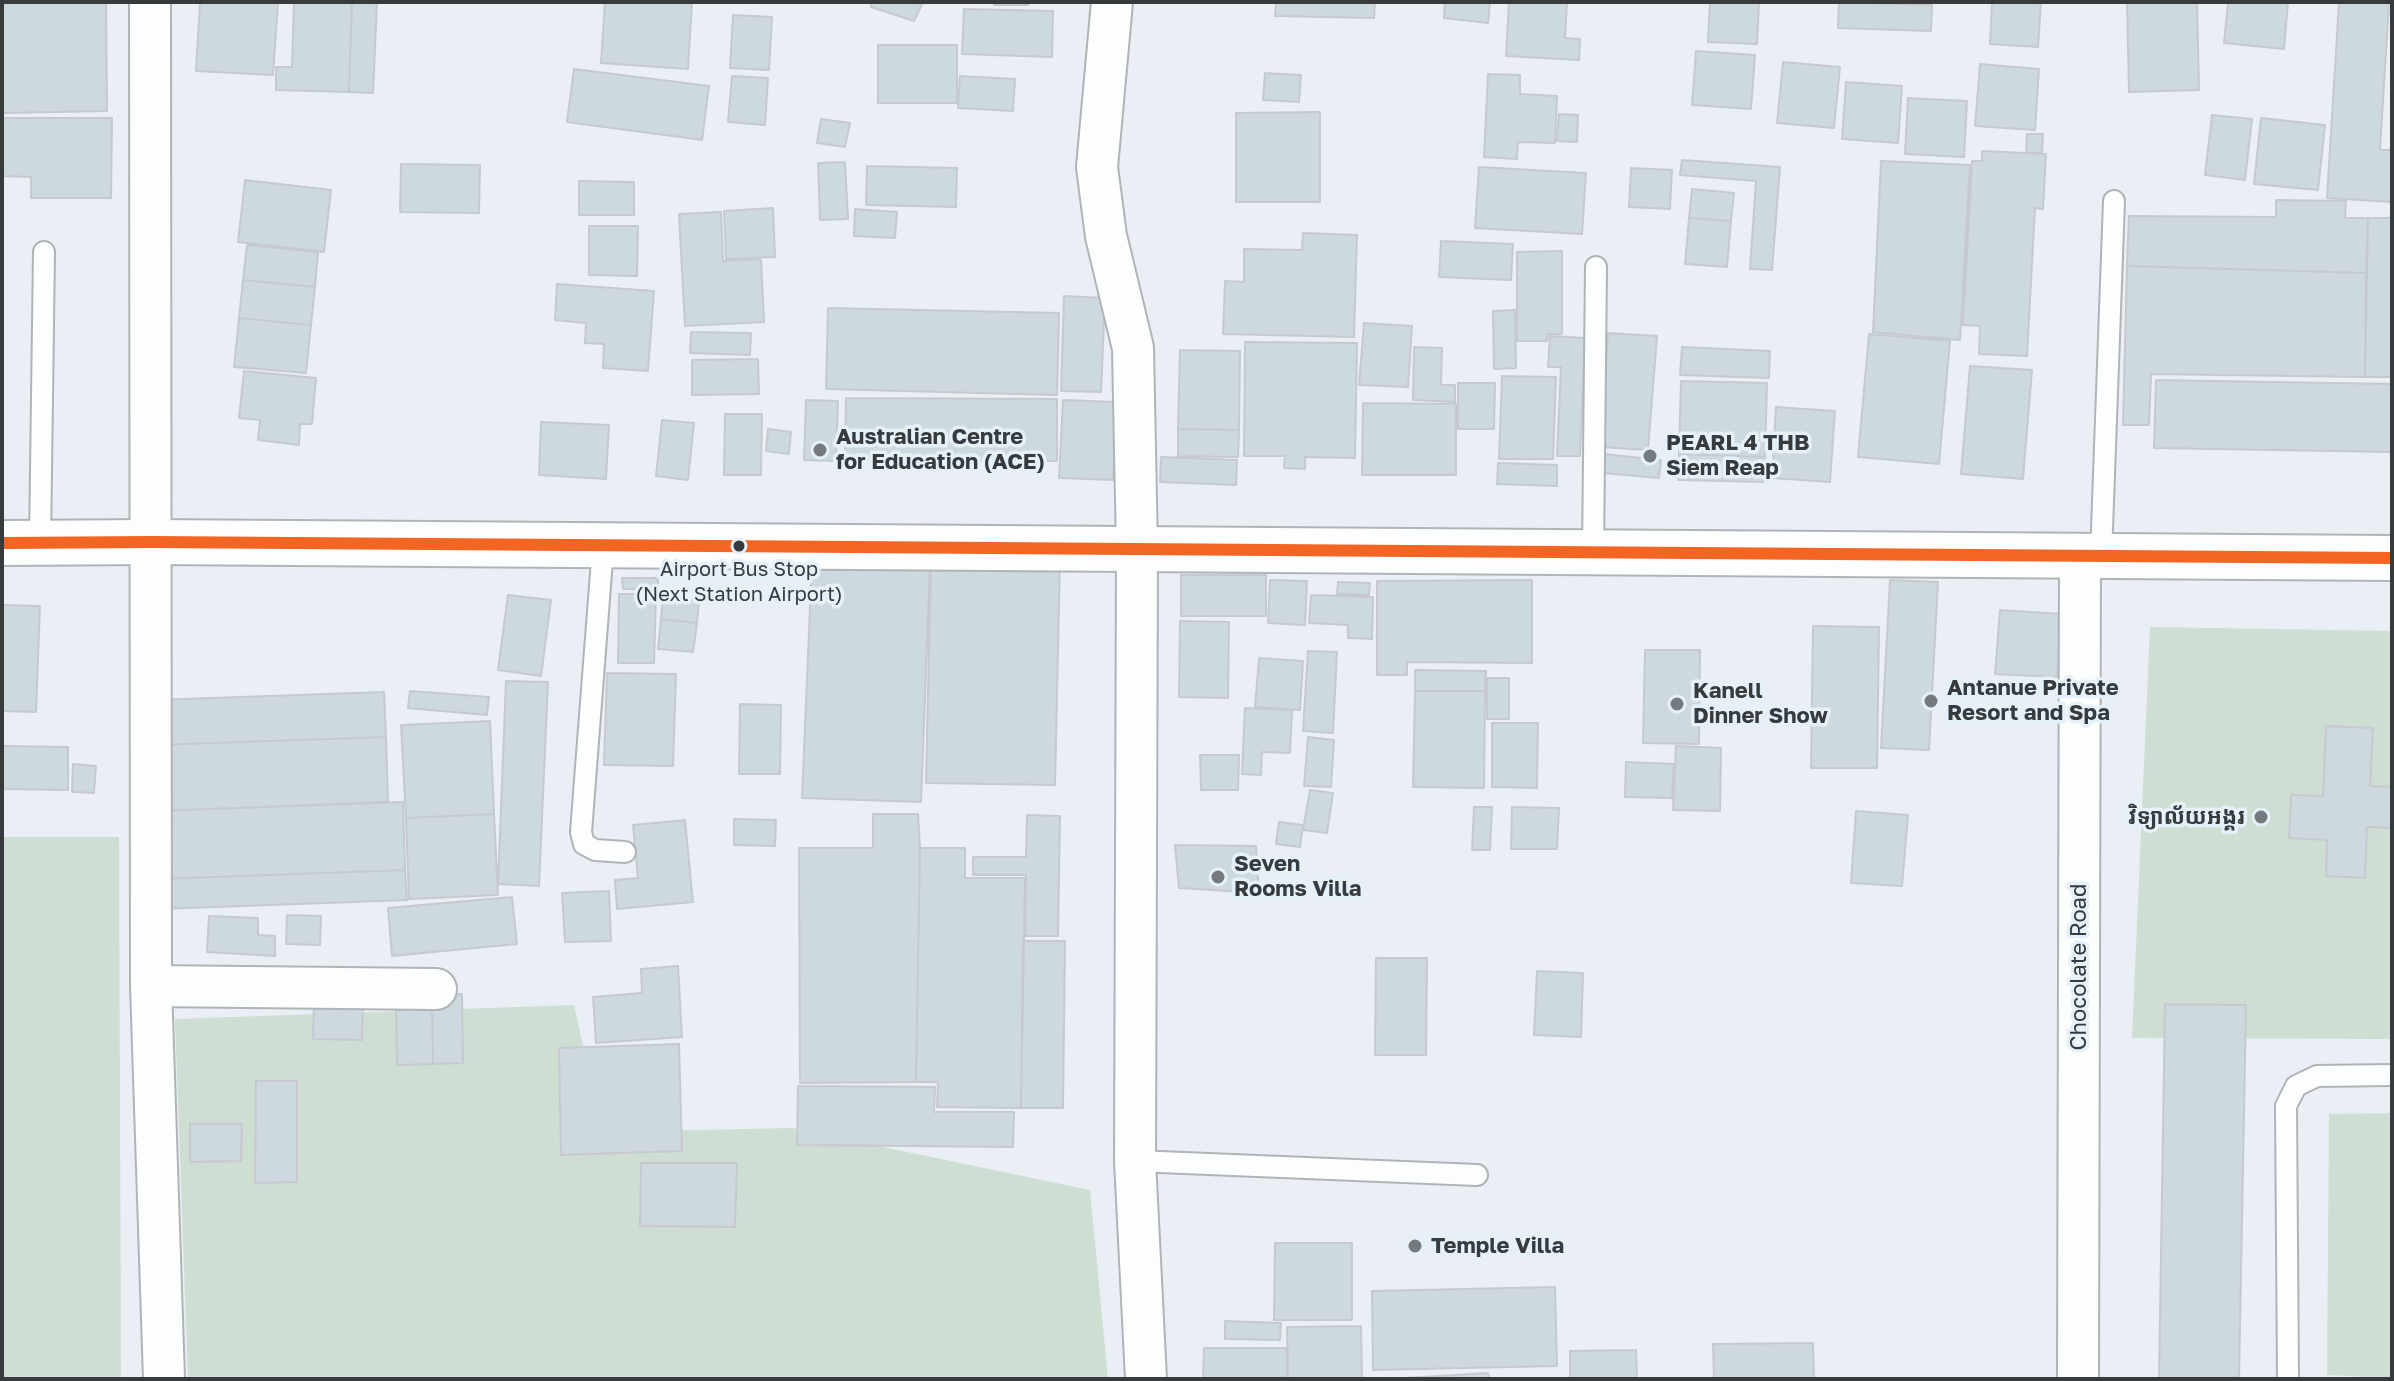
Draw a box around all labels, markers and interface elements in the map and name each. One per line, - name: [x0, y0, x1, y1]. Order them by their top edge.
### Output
- place label: Australian Centre for Education (ACE): [836, 424, 1045, 476]
- place label: PEARL 4 THB Siem Reap: [1666, 430, 1809, 482]
- marker: Australian Centre for Education (ACE): [811, 441, 829, 459]
- marker: PEARL 4 THB Siem Reap: [1641, 447, 1659, 465]
- marker: Airport Bus Stop (Next Station Airport): [731, 538, 747, 554]
- place label: Airport Bus Stop (Next Station Airport): [635, 558, 843, 605]
- place label: Antanue Private Resort and Spa: [1947, 675, 2119, 726]
- place label: Kanell Dinner Show: [1693, 678, 1828, 730]
- marker: Antanue Private Resort and Spa: [1922, 692, 1940, 710]
- marker: Kanell Dinner Show: [1668, 695, 1686, 713]
- place label: វិទ្យាល័យអង្គរ: [2128, 804, 2245, 830]
- marker: វិទ្យាល័យអង្គរ: [2252, 808, 2270, 826]
- place label: Seven Rooms Villa: [1234, 851, 1362, 902]
- marker: Seven Rooms Villa: [1209, 868, 1227, 886]
- street label: Chocolate Road: [2066, 883, 2092, 1051]
- place label: Temple Villa: [1431, 1233, 1564, 1259]
- marker: Temple Villa: [1406, 1237, 1424, 1255]

